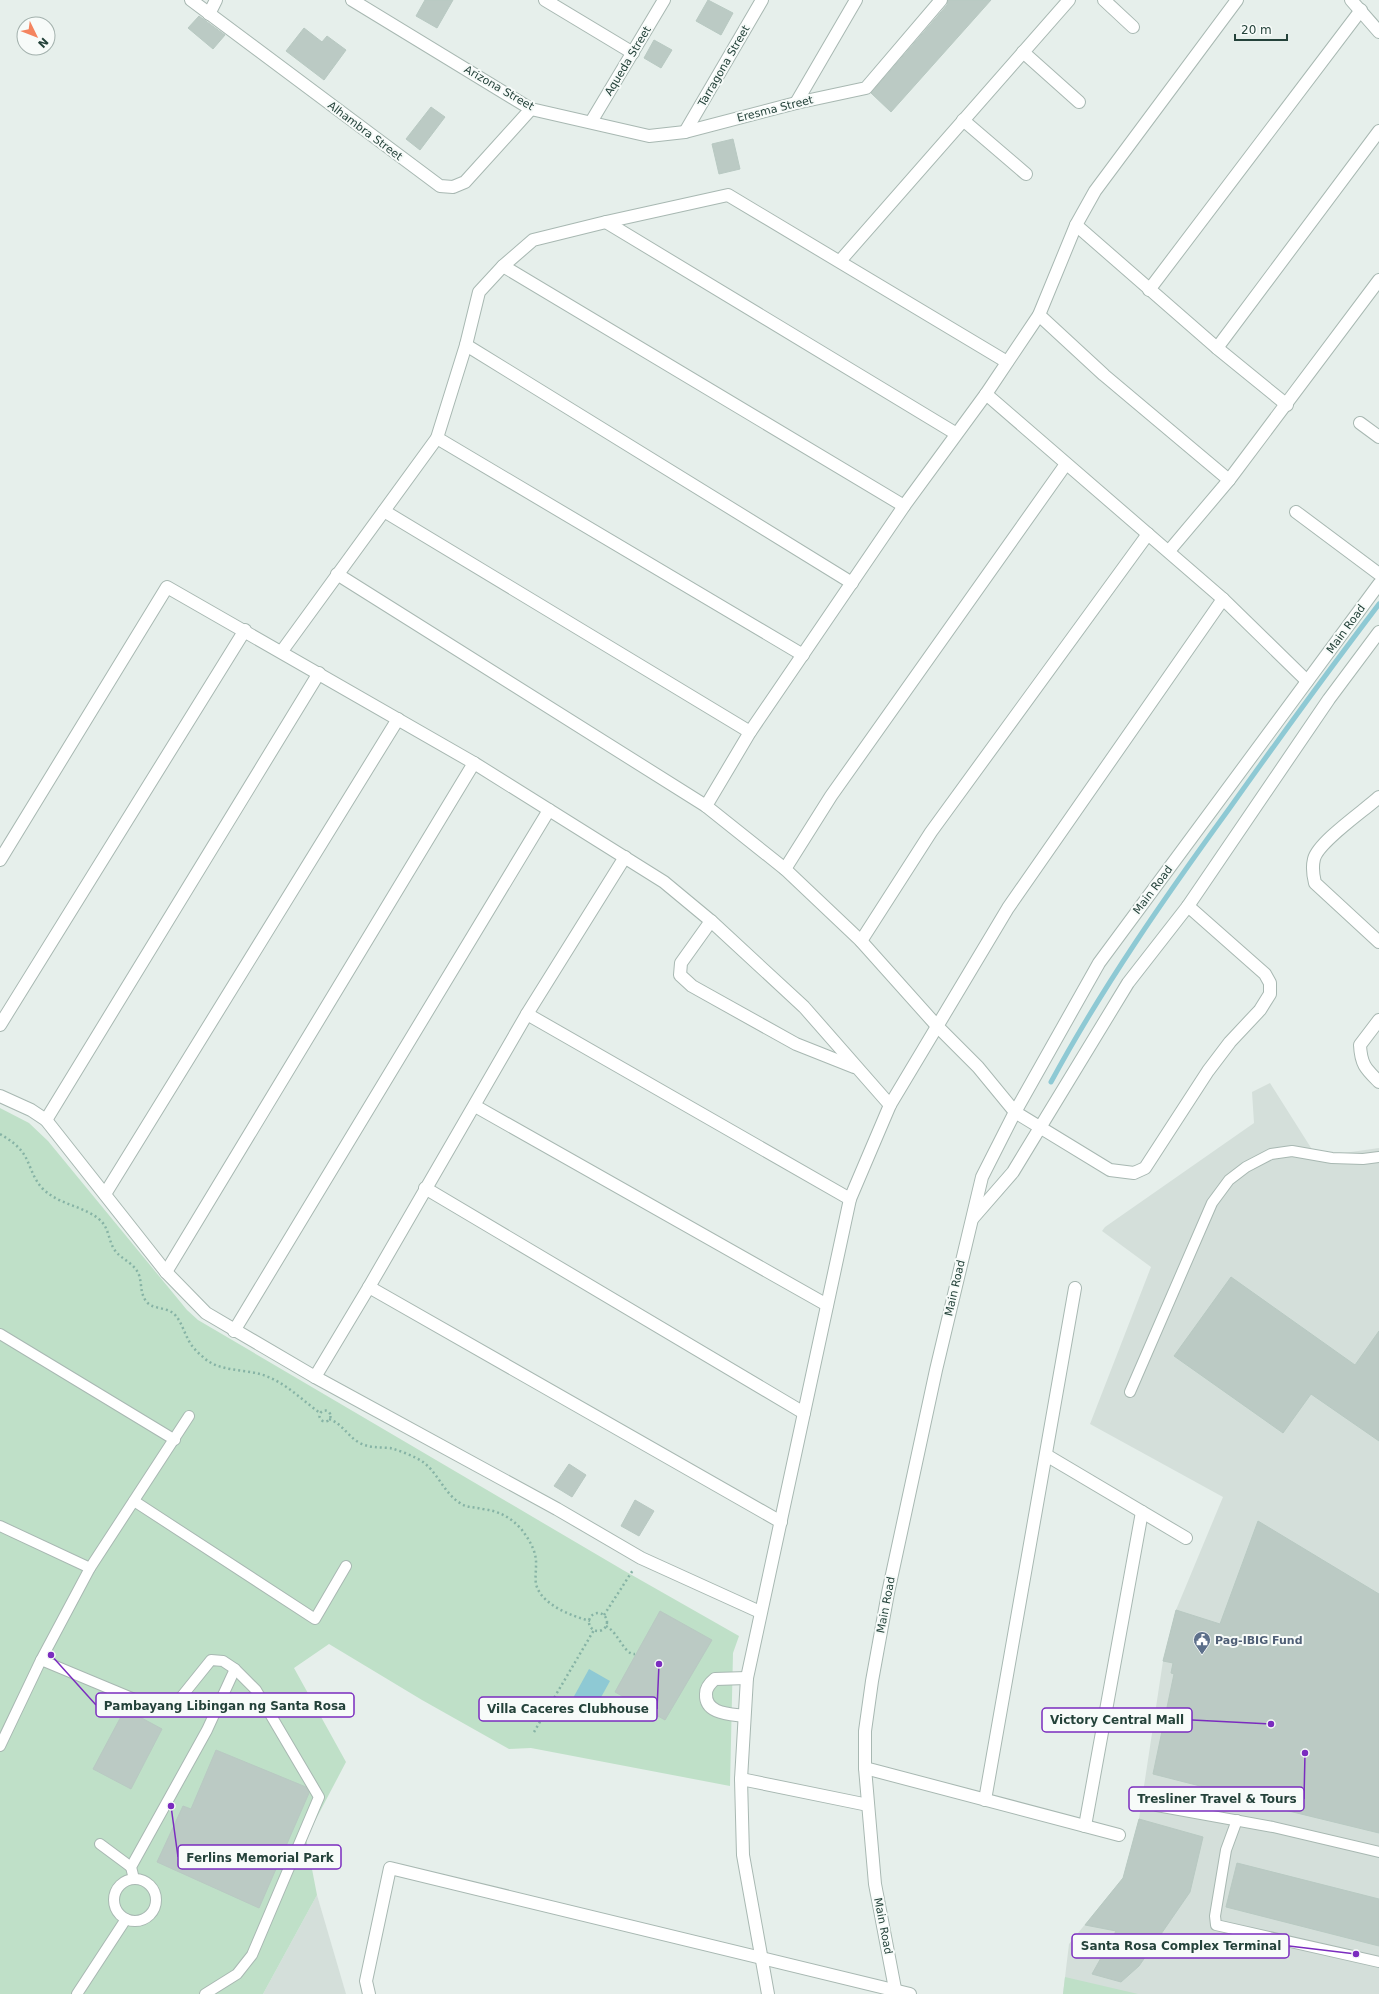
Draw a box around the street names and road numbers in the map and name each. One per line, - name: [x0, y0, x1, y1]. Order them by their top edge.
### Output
- street label: Aqueda Street: [602, 23, 654, 98]
- street label: Tarragona Street: [695, 23, 753, 110]
- street label: Arizona Street: [462, 63, 537, 114]
- street label: Eresma Street: [736, 93, 815, 125]
- street label: Alhambra Street: [325, 99, 405, 164]
- street label: Main Road: [1324, 602, 1368, 656]
- street label: Main Road: [1131, 863, 1175, 917]
- street label: Main Road: [942, 1259, 968, 1317]
- street label: Main Road: [874, 1576, 898, 1634]
- street label: Main Road: [871, 1897, 895, 1955]

